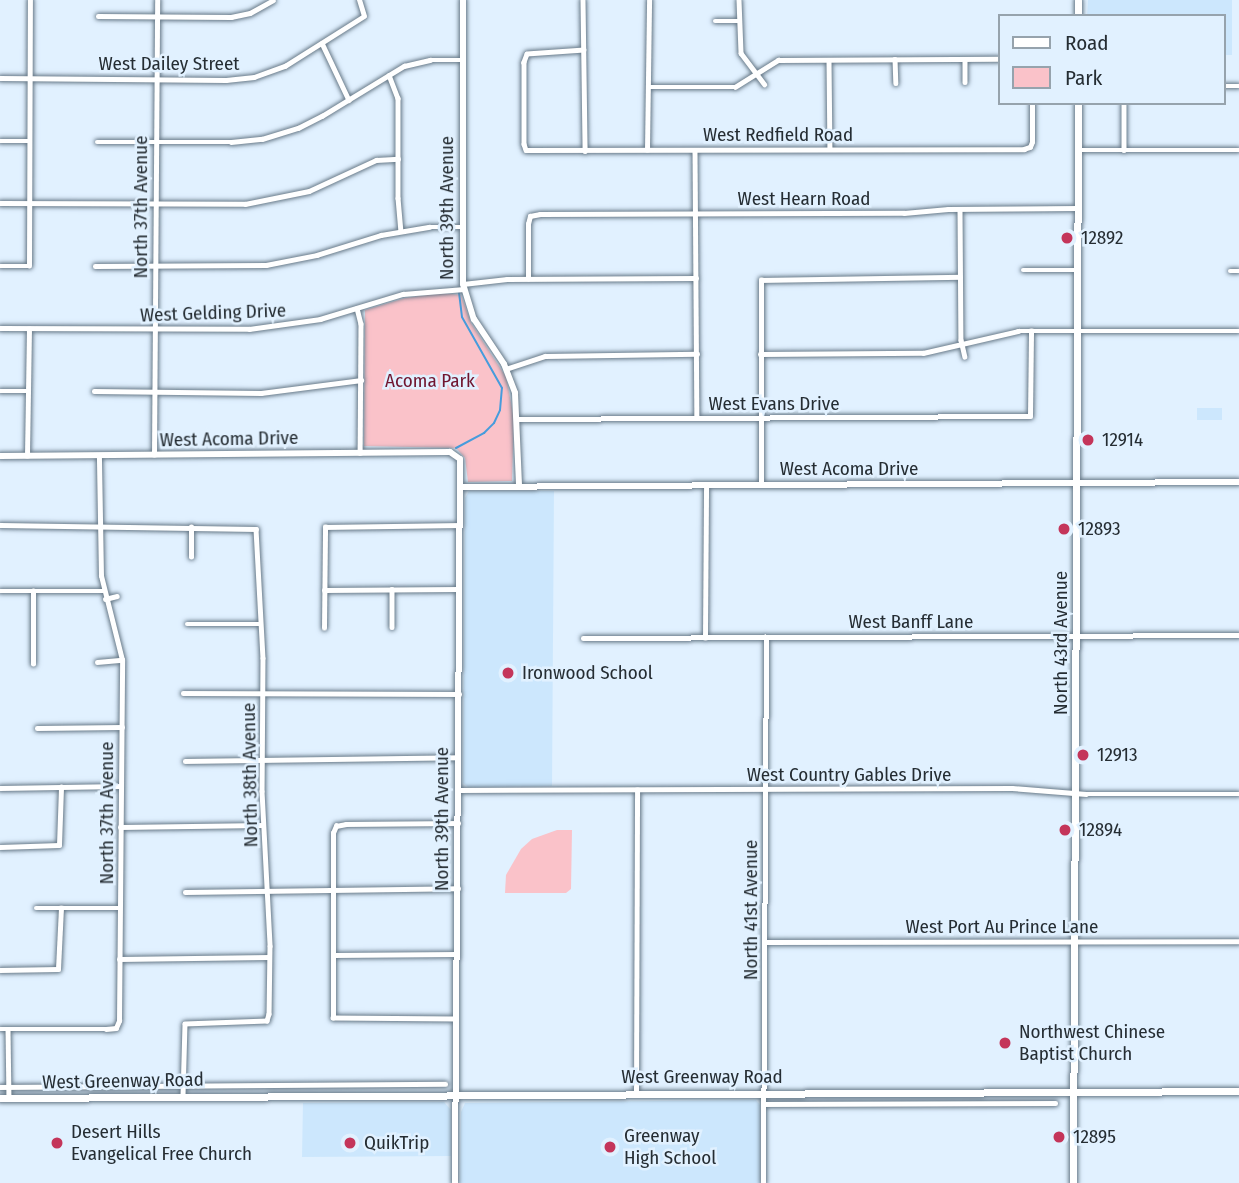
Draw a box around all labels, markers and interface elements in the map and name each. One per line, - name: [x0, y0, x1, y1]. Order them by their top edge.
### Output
- legend: [998, 14, 1225, 105]
- text: Road: [1065, 30, 1109, 56]
- street label: West Dailey Street: [98, 53, 240, 75]
- text: Park: [1065, 65, 1102, 91]
- street label: West Redfield Road: [703, 124, 853, 146]
- street label: North 37th Avenue: [130, 136, 152, 278]
- street label: North 39th Avenue: [436, 136, 458, 280]
- street label: West Hearn Road: [738, 188, 870, 210]
- place label: 12892: [1081, 227, 1123, 249]
- marker: 12892: [1059, 230, 1075, 246]
- street label: West Gelding Drive: [140, 299, 286, 327]
- park label: Acoma Park: [385, 370, 475, 392]
- street label: West Evans Drive: [708, 393, 840, 415]
- street label: West Acoma Drive: [160, 426, 298, 452]
- place label: 12914: [1102, 429, 1143, 451]
- marker: 12914: [1080, 432, 1096, 448]
- street label: West Acoma Drive: [780, 458, 918, 480]
- place label: 12893: [1078, 518, 1120, 540]
- marker: 12893: [1056, 521, 1072, 537]
- street label: North 43rd Avenue: [1050, 571, 1072, 715]
- street label: West Banff Lane: [848, 611, 974, 633]
- place label: Ironwood School: [522, 662, 653, 684]
- marker: Ironwood School: [500, 665, 516, 681]
- street label: North 38th Avenue: [237, 702, 263, 848]
- street label: North 37th Avenue: [96, 742, 118, 884]
- place label: 12913: [1097, 744, 1138, 766]
- street label: North 39th Avenue: [431, 747, 453, 891]
- marker: 12913: [1075, 747, 1091, 763]
- street label: West Country Gables Drive: [747, 764, 951, 786]
- place label: 12894: [1079, 819, 1122, 841]
- marker: 12894: [1057, 822, 1073, 838]
- street label: North 41st Avenue: [740, 840, 762, 980]
- street label: West Port Au Prince Lane: [906, 916, 1098, 938]
- place label: Northwest Chinese Baptist Church: [1019, 1021, 1165, 1065]
- marker: Northwest Chinese Baptist Church: [997, 1035, 1013, 1051]
- street label: West Greenway Road: [621, 1066, 783, 1088]
- street label: West Greenway Road: [42, 1068, 204, 1094]
- place label: Desert Hills Evangelical Free Church: [71, 1121, 252, 1165]
- place label: Greenway High School: [624, 1125, 716, 1169]
- place label: 12895: [1073, 1126, 1116, 1148]
- marker: 12895: [1051, 1129, 1067, 1145]
- place label: QuikTrip: [364, 1132, 429, 1154]
- marker: Desert Hills Evangelical Free Church: [49, 1135, 65, 1151]
- marker: QuikTrip: [342, 1135, 358, 1151]
- marker: Greenway High School: [602, 1139, 618, 1155]

